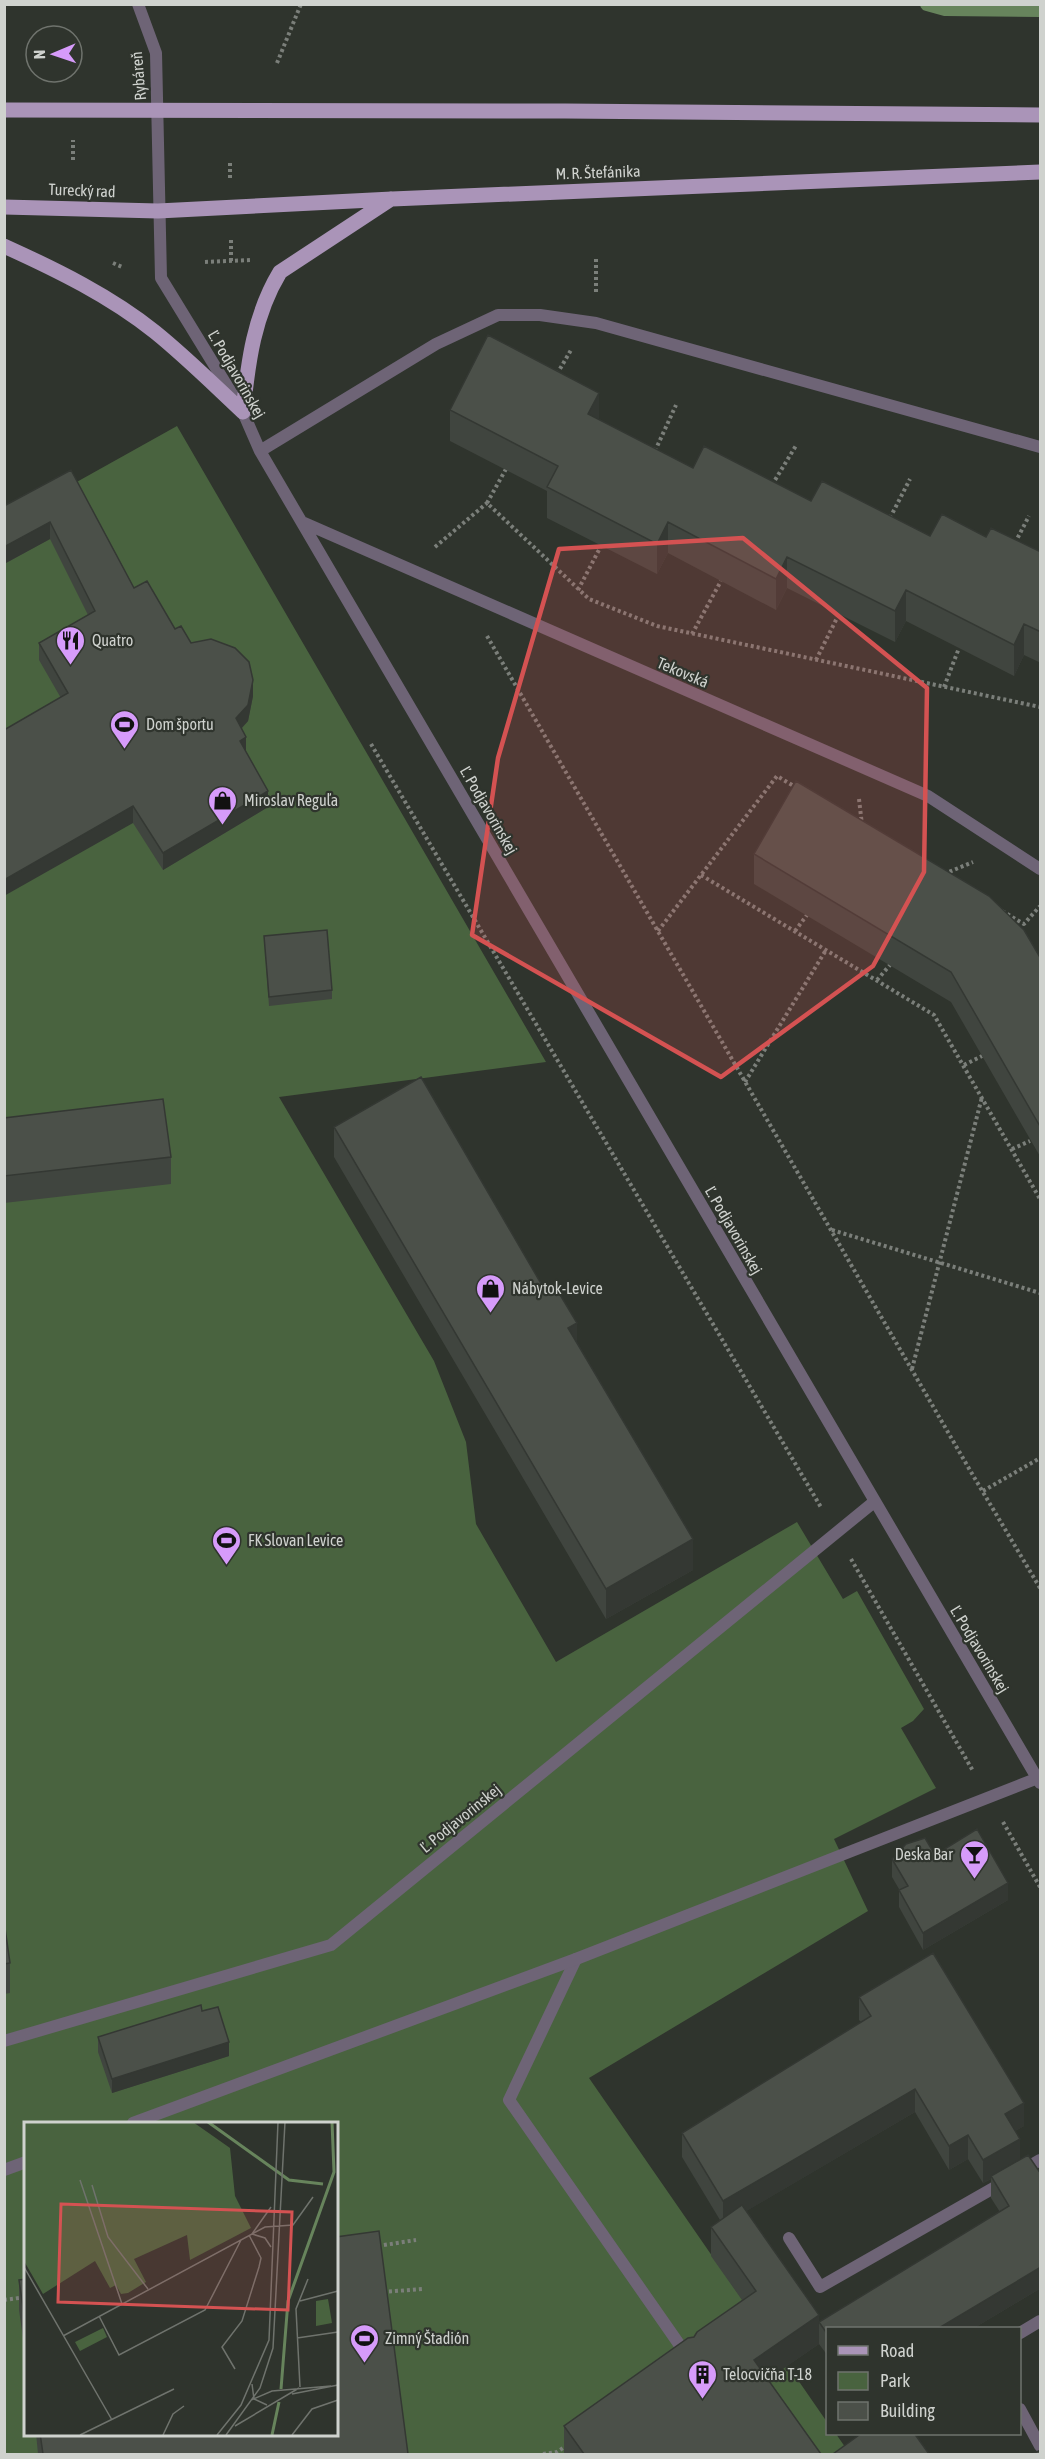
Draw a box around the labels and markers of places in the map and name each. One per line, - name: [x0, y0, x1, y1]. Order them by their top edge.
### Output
- restaurant icon: Quatro: [55, 624, 87, 666]
- place label: Quatro: [92, 631, 133, 649]
- sports icon: Dom športu: [109, 708, 141, 750]
- place label: Dom športu: [146, 715, 214, 734]
- shop icon: Miroslav Reguľa: [207, 784, 239, 826]
- place label: Miroslav Reguľa: [244, 791, 338, 810]
- shop icon: Nábytok-Levice: [475, 1272, 507, 1314]
- place label: Nábytok-Levice: [512, 1279, 603, 1298]
- sports icon: FK Slovan Levice: [211, 1524, 243, 1566]
- place label: FK Slovan Levice: [248, 1531, 343, 1549]
- bar icon: Deska Bar: [958, 1838, 990, 1880]
- place label: Deska Bar: [895, 1845, 953, 1863]
- sports icon: Zimný Štadión: [348, 2322, 380, 2364]
- place label: Zimný Štadión: [385, 2329, 469, 2348]
- building icon: Telocvičňa T-18: [686, 2358, 718, 2400]
- place label: Telocvičňa T-18: [723, 2365, 812, 2383]

